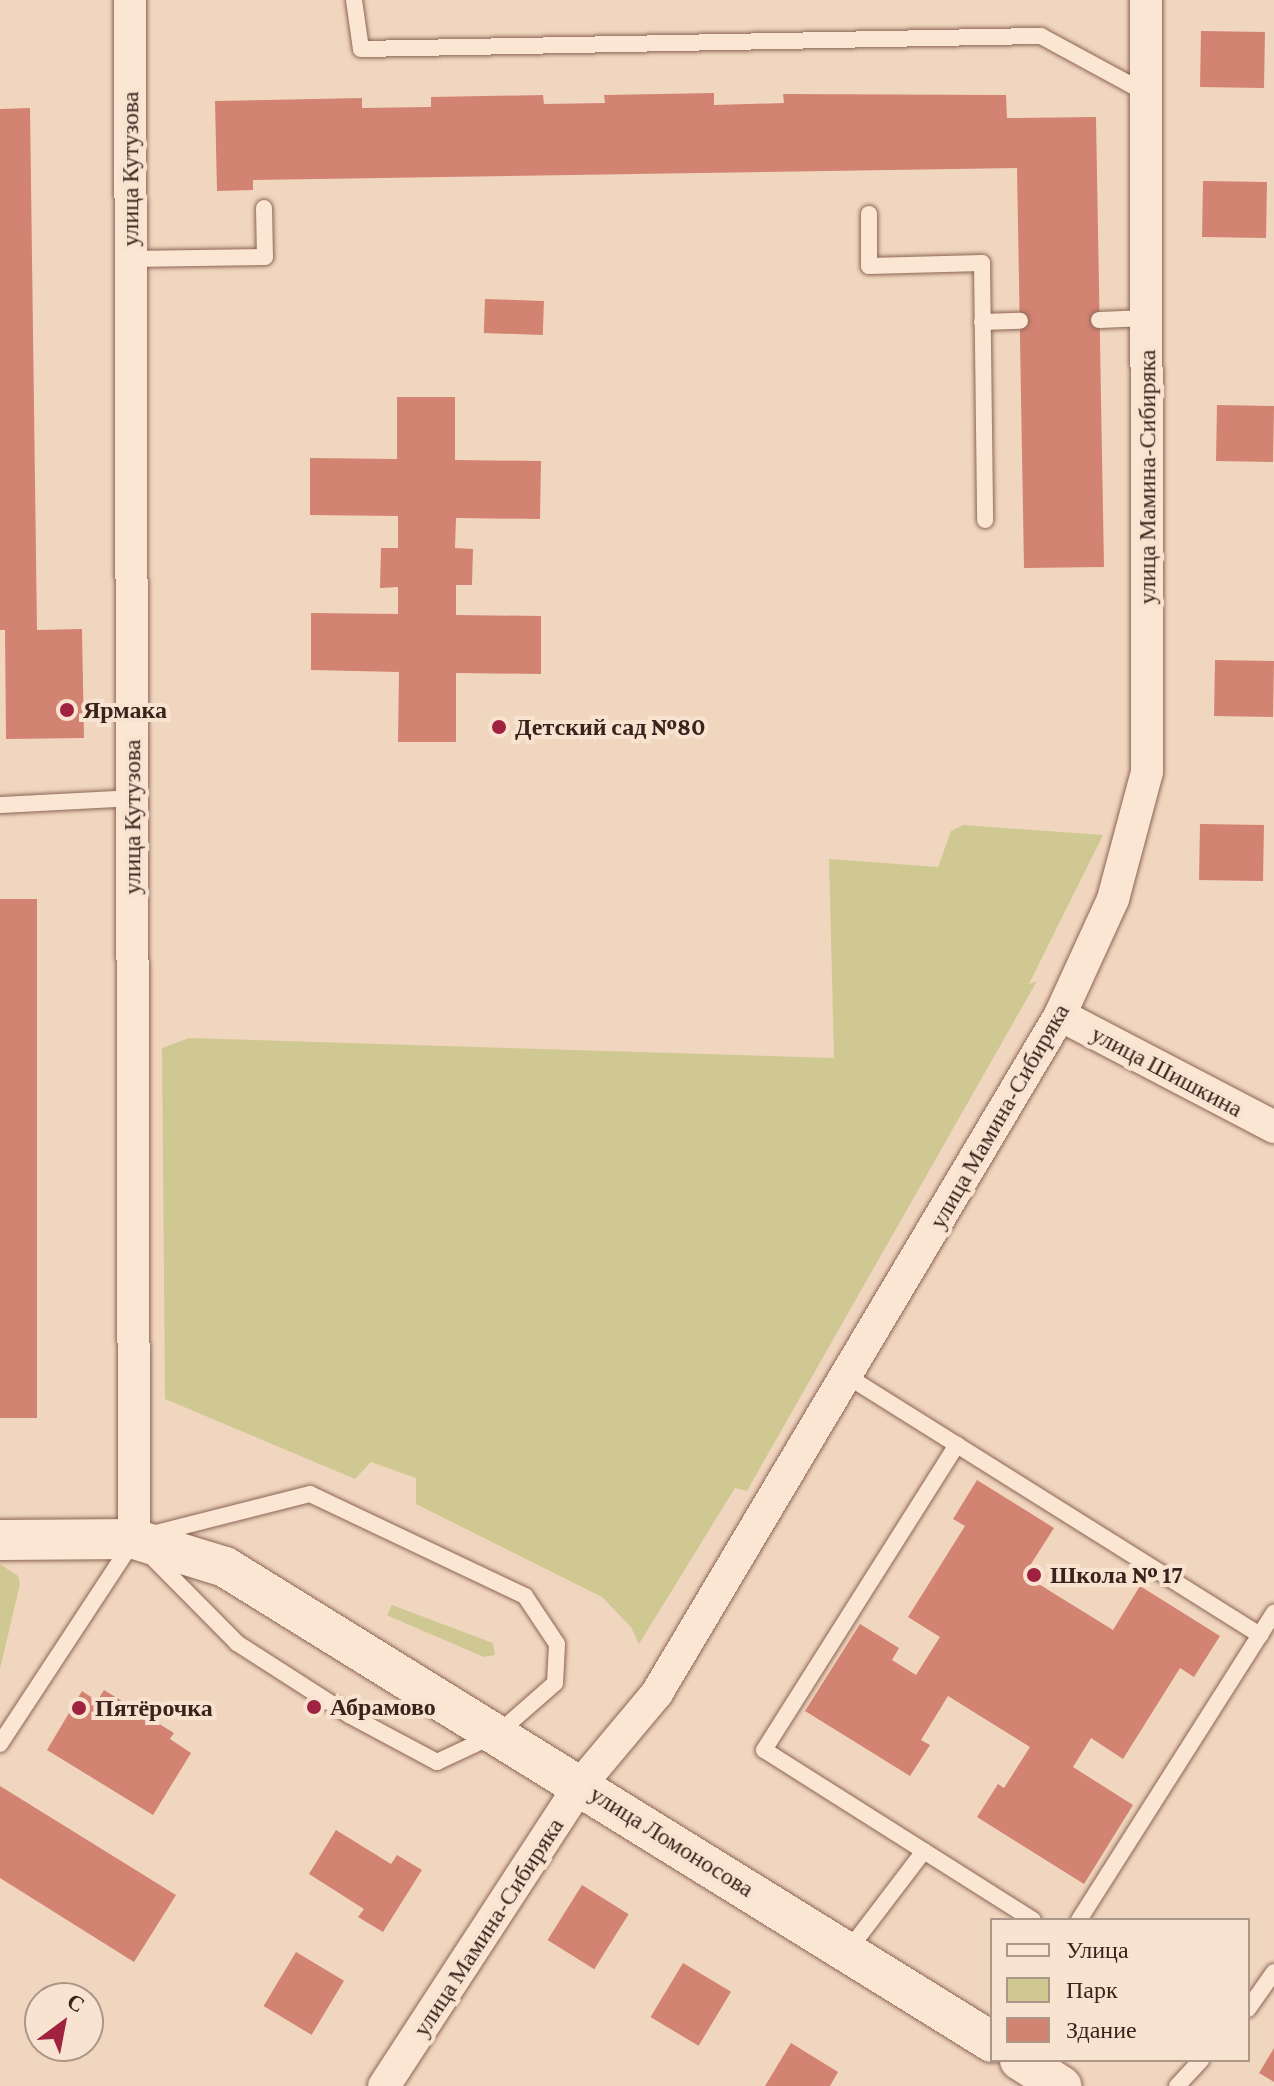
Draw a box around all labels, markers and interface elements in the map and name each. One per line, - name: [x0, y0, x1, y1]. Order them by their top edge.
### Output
- street label: улица Кутузова: [116, 91, 144, 247]
- street label: улица Мамина-Сибиряка: [1133, 350, 1161, 604]
- place label: Ярмака: [83, 696, 167, 724]
- marker: Ярмака: [58, 701, 76, 719]
- place label: Детский сад №80: [515, 713, 706, 741]
- marker: Детский сад №80: [490, 718, 508, 736]
- street label: улица Кутузова: [118, 739, 146, 895]
- street label: улица Мамина-Сибиряка: [923, 998, 1075, 1234]
- street label: улица Шишкина: [1086, 1019, 1248, 1123]
- place label: Школа № 17: [1050, 1561, 1183, 1589]
- marker: Школа № 17: [1025, 1566, 1043, 1584]
- place label: Абрамово: [330, 1693, 436, 1721]
- place label: Пятёрочка: [95, 1694, 213, 1722]
- marker: Абрамово: [305, 1698, 323, 1716]
- marker: Пятёрочка: [70, 1699, 88, 1717]
- street label: улица Ломоносова: [585, 1779, 759, 1903]
- street label: улица Мамина-Сибиряка: [407, 1812, 569, 2042]
- legend: [990, 1918, 1250, 2062]
- text: Улица: [1066, 1936, 1129, 1963]
- text: Парк: [1066, 1976, 1118, 2003]
- north arrow: [24, 1982, 104, 2062]
- text: С: [63, 1988, 89, 2018]
- text: Здание: [1066, 2016, 1137, 2043]

